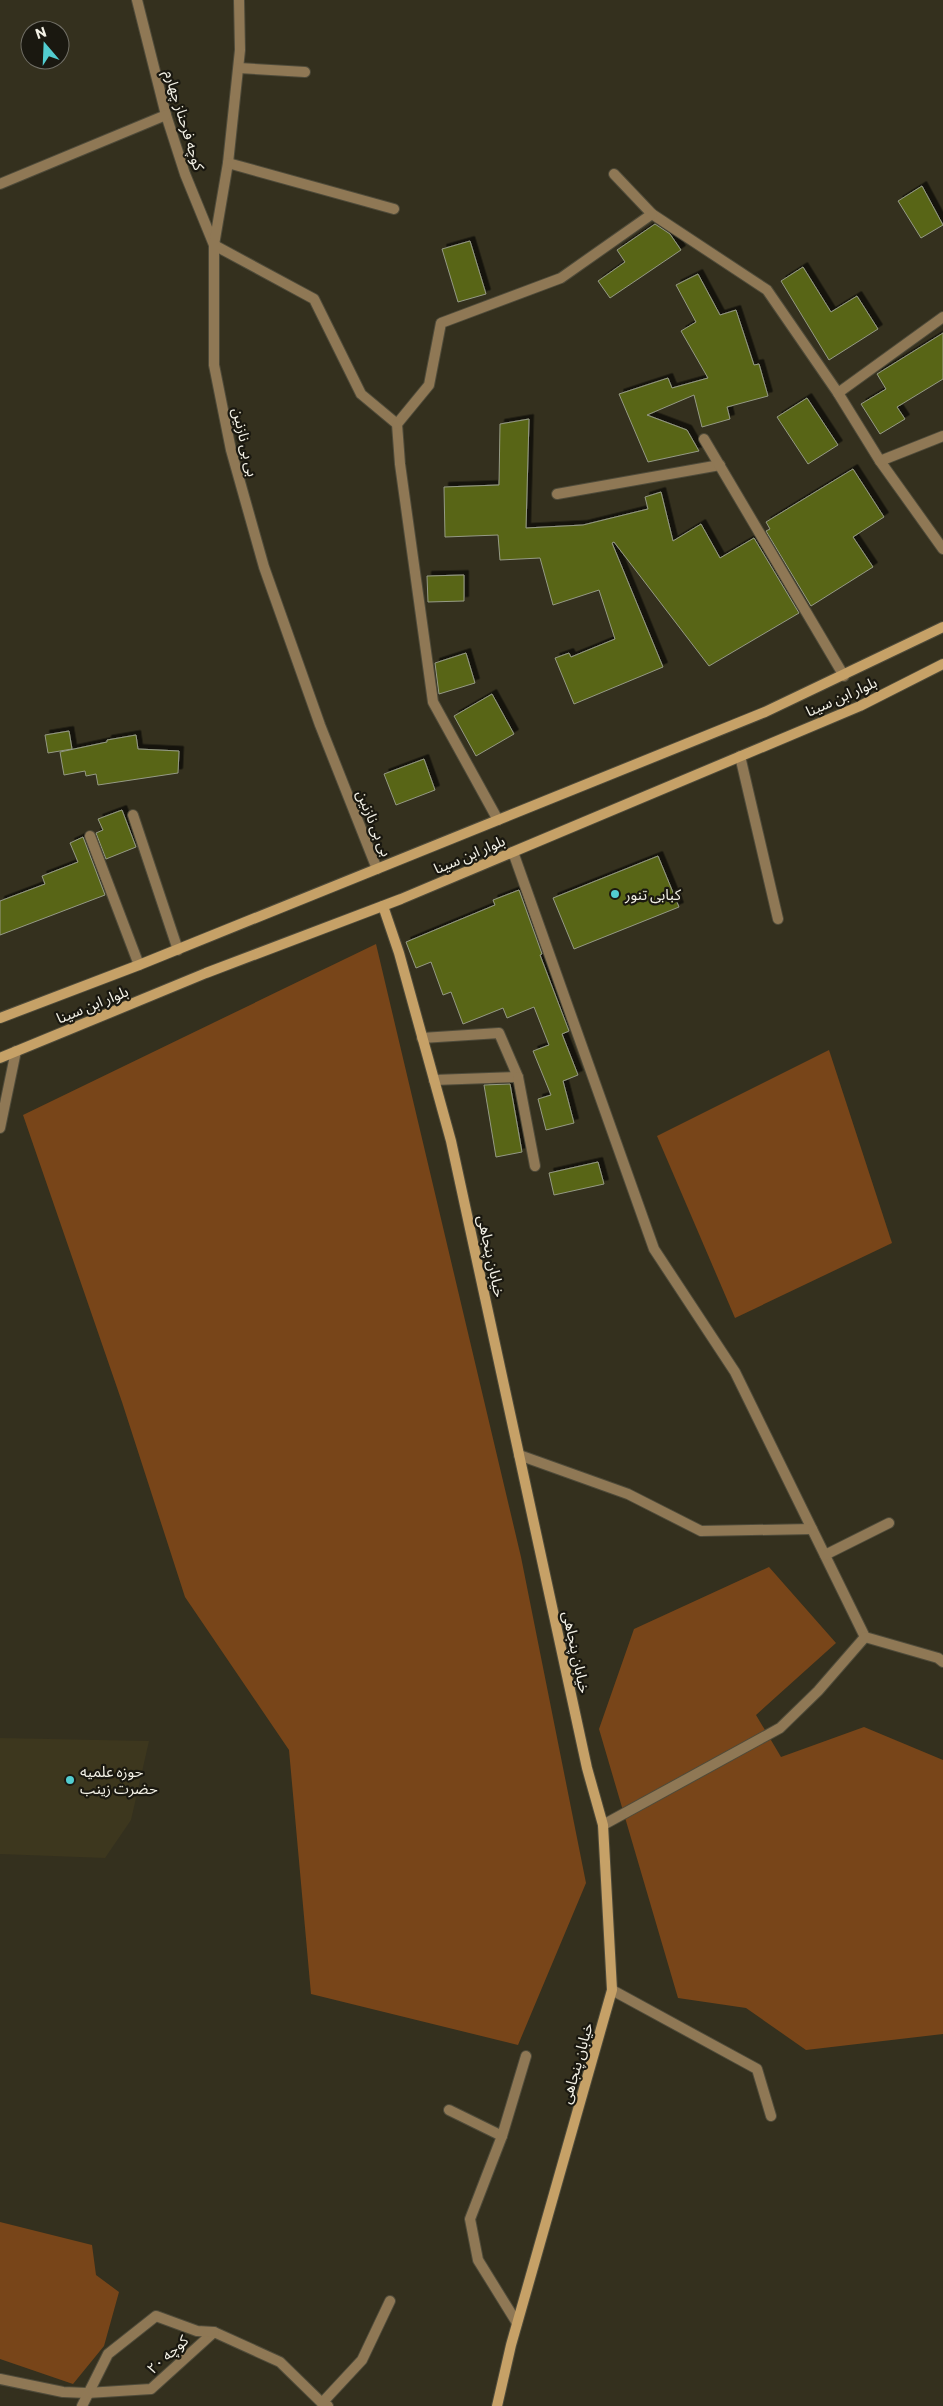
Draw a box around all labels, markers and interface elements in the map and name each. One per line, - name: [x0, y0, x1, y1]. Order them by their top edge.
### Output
- north arrow: [20, 20, 70, 70]
- text: N: [33, 22, 48, 42]
- street label: کوچه فرحناز چهارم: [158, 68, 209, 174]
- street label: بی بی نازنین: [228, 406, 263, 478]
- street label: بلوار ابن سینا: [803, 672, 880, 721]
- street label: بی بی نازنین: [353, 787, 396, 859]
- street label: بلوار ابن سینا: [431, 831, 508, 878]
- place label: کبابی تنور: [624, 885, 682, 904]
- marker: کبابی تنور: [609, 888, 621, 900]
- street label: بلوار ابن سینا: [53, 981, 131, 1027]
- street label: خیابان پنجاهی: [472, 1213, 510, 1299]
- street label: خیابان پنجاهی: [557, 1609, 595, 1695]
- place label: حوزه علمیه حضرت زینب: [80, 1762, 158, 1798]
- marker: حوزه علمیه حضرت زینب: [64, 1774, 76, 1786]
- street label: خیابان پنجاهی: [556, 2020, 598, 2106]
- street label: کوچه ۲۰: [143, 2330, 193, 2379]

